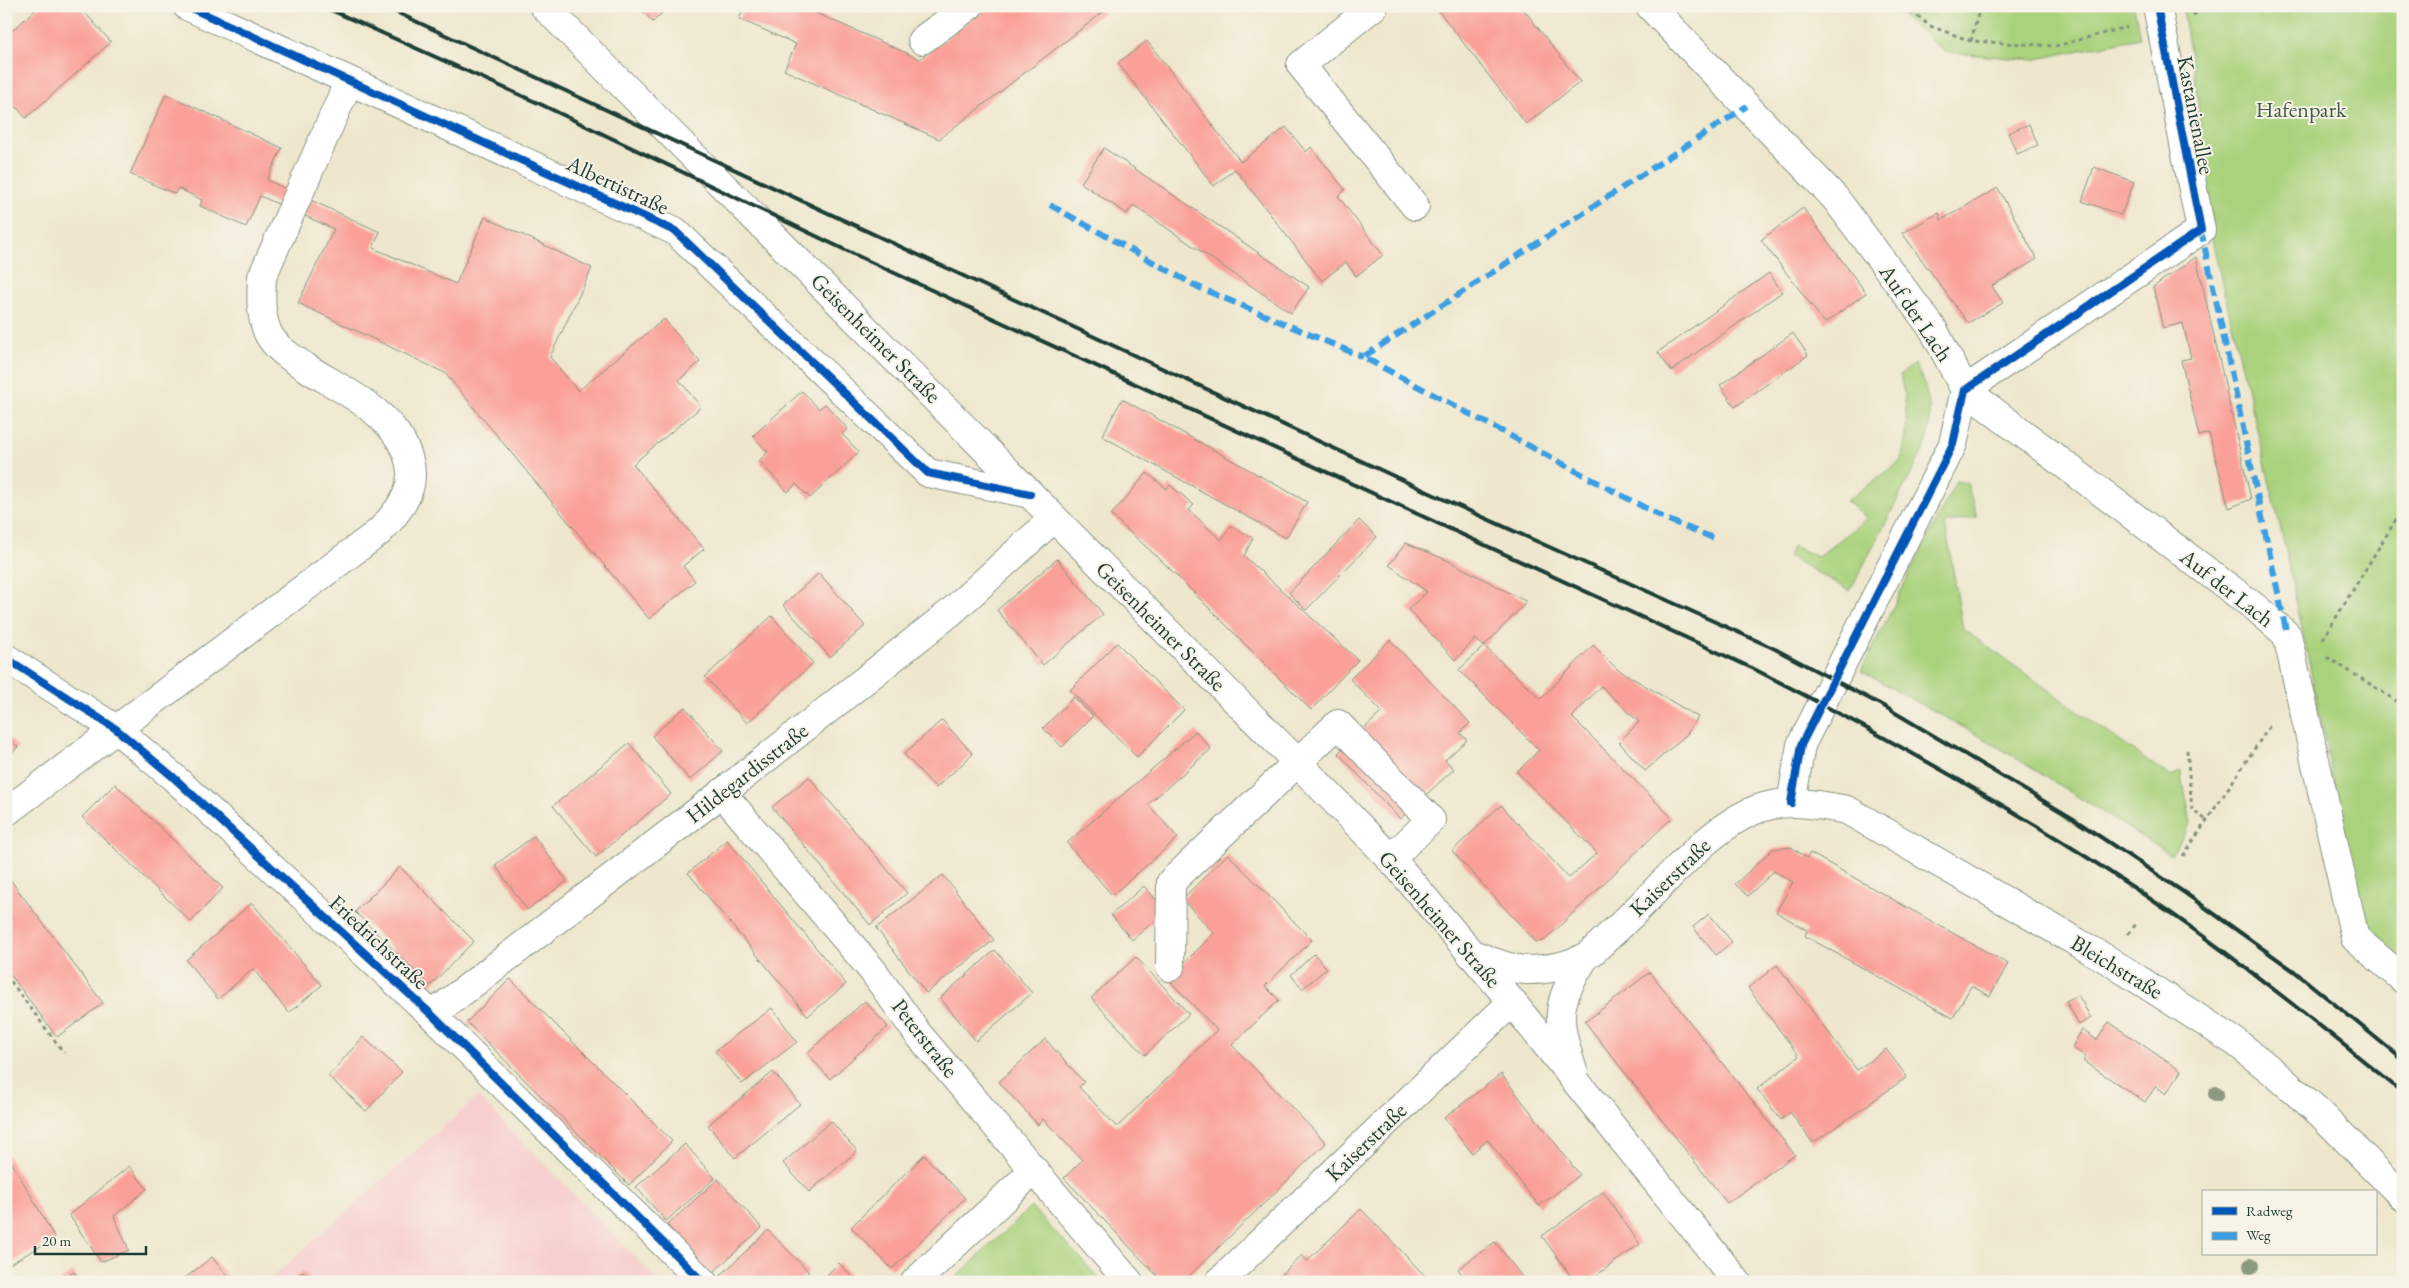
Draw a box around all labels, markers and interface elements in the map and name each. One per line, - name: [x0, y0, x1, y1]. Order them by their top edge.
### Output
- street label: Kastanienallee: [2170, 53, 2222, 177]
- park label: Hafenpark: [2256, 95, 2347, 124]
- street label: Albertistraße: [561, 148, 674, 222]
- street label: Auf der Lach: [1872, 258, 1959, 367]
- street label: Geisenheimer Straße: [805, 267, 948, 410]
- street label: Auf der Lach: [2173, 542, 2280, 634]
- street label: Geisenheimer Straße: [1090, 555, 1233, 698]
- street label: Hildegardisstraße: [680, 716, 814, 830]
- street label: Kaiserstraße: [1623, 831, 1717, 923]
- street label: Geisenheimer Straße: [1372, 844, 1508, 994]
- street label: Friedrichstraße: [323, 888, 435, 996]
- street label: Bleichstraße: [2066, 928, 2169, 1006]
- street label: Peterstraße: [885, 993, 965, 1084]
- street label: Kaiserstraße: [1319, 1096, 1413, 1188]
- legend: [2202, 1190, 2376, 1256]
- text: Radweg: [2246, 1201, 2293, 1220]
- scale bar: [35, 1223, 146, 1255]
- text: Weg: [2246, 1225, 2271, 1244]
- text: 20 m: [42, 1231, 71, 1250]

